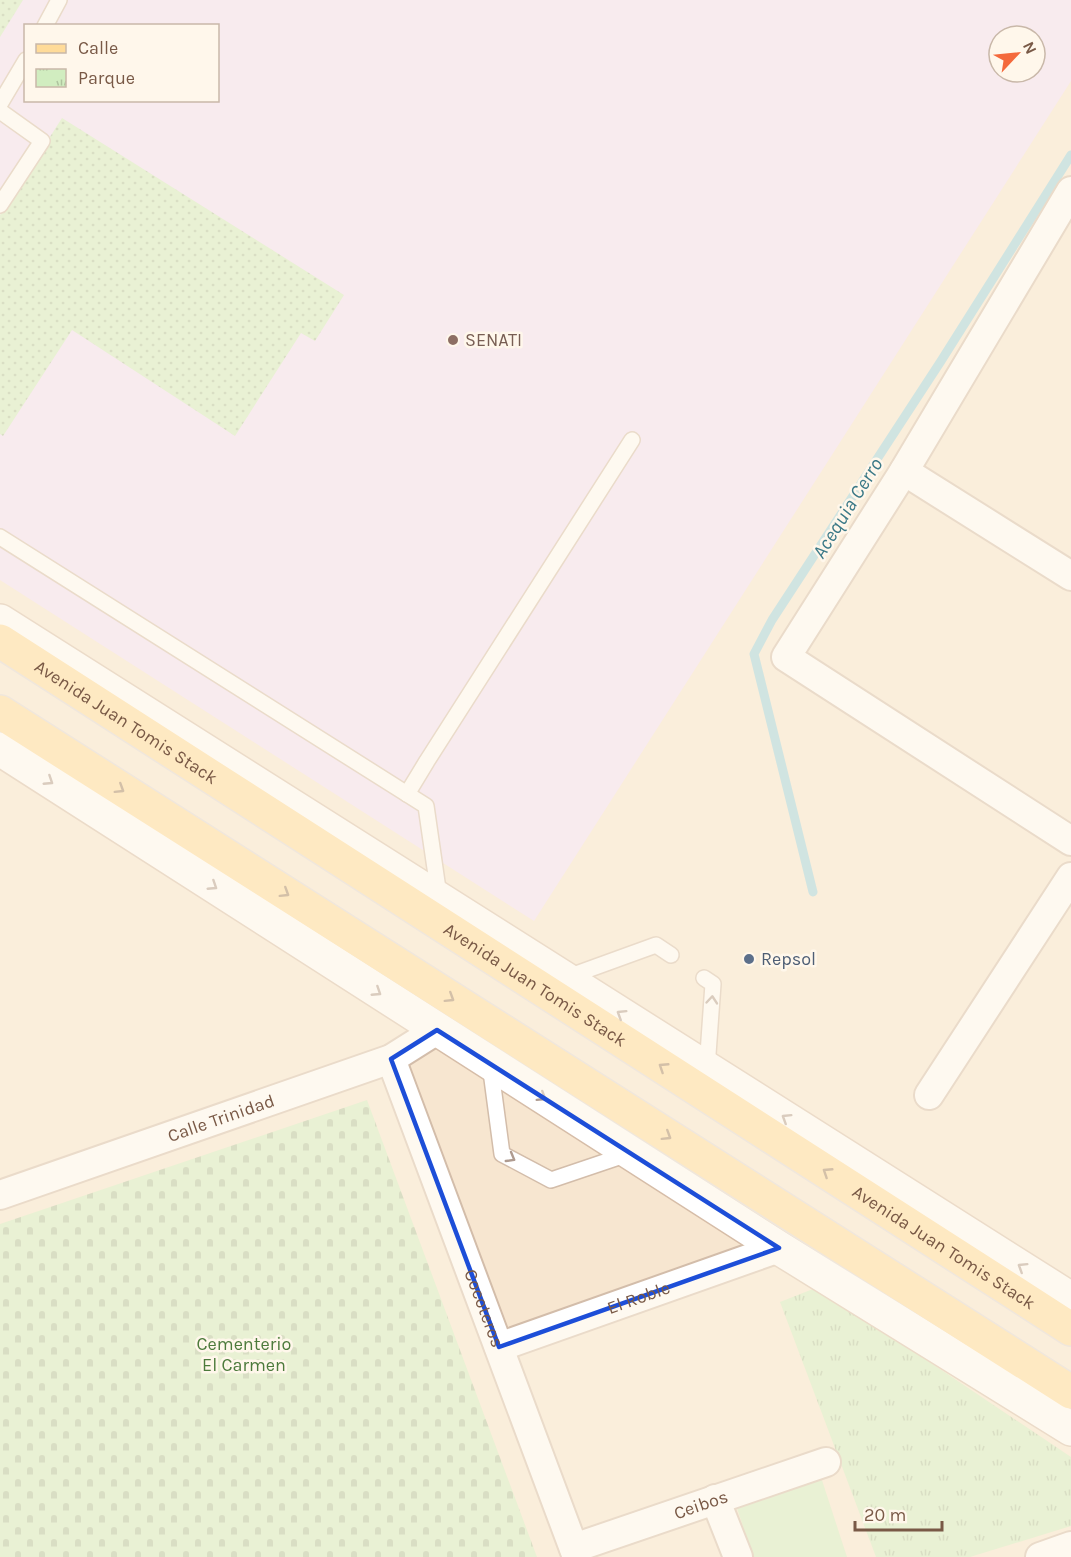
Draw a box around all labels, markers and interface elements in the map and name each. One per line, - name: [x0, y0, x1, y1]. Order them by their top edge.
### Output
- legend: [24, 24, 219, 102]
- north arrow: [987, 24, 1047, 84]
- text: Calle: [78, 37, 118, 59]
- text: N: [1019, 38, 1041, 57]
- text: Parque: [78, 67, 135, 89]
- place label: SENATI: [465, 329, 522, 351]
- marker: SENATI: [446, 333, 460, 347]
- water label: Acequia Cerro: [807, 454, 887, 563]
- street label: Avenida Juan Tomis Stack: [31, 655, 222, 789]
- one-way arrow: [42, 774, 53, 785]
- one-way arrow: [114, 781, 124, 793]
- one-way arrow: [207, 879, 217, 891]
- one-way arrow: [279, 886, 289, 898]
- street label: Avenida Juan Tomis Stack: [440, 918, 631, 1052]
- place label: Repsol: [761, 948, 816, 970]
- marker: Repsol: [742, 952, 756, 966]
- one-way arrow: [370, 985, 381, 996]
- one-way arrow: [443, 990, 454, 1001]
- one-way arrow: [705, 995, 718, 1004]
- one-way arrow: [617, 1009, 627, 1021]
- one-way arrow: [659, 1063, 670, 1074]
- street label: Calle Trinidad: [165, 1089, 277, 1147]
- one-way arrow: [536, 1089, 546, 1101]
- one-way arrow: [782, 1114, 793, 1125]
- one-way arrow: [661, 1129, 672, 1140]
- one-way arrow: [505, 1151, 515, 1162]
- one-way arrow: [823, 1169, 834, 1180]
- street label: Avenida Juan Tomis Stack: [848, 1181, 1040, 1314]
- one-way arrow: [1017, 1264, 1028, 1275]
- street label: Cocoteros: [459, 1266, 509, 1350]
- street label: El Roble: [604, 1276, 673, 1319]
- park label: Cementerio El Carmen: [197, 1333, 291, 1376]
- street label: Ceibos: [671, 1485, 731, 1524]
- scale bar: [855, 1494, 942, 1532]
- text: 20 m: [864, 1504, 906, 1526]

